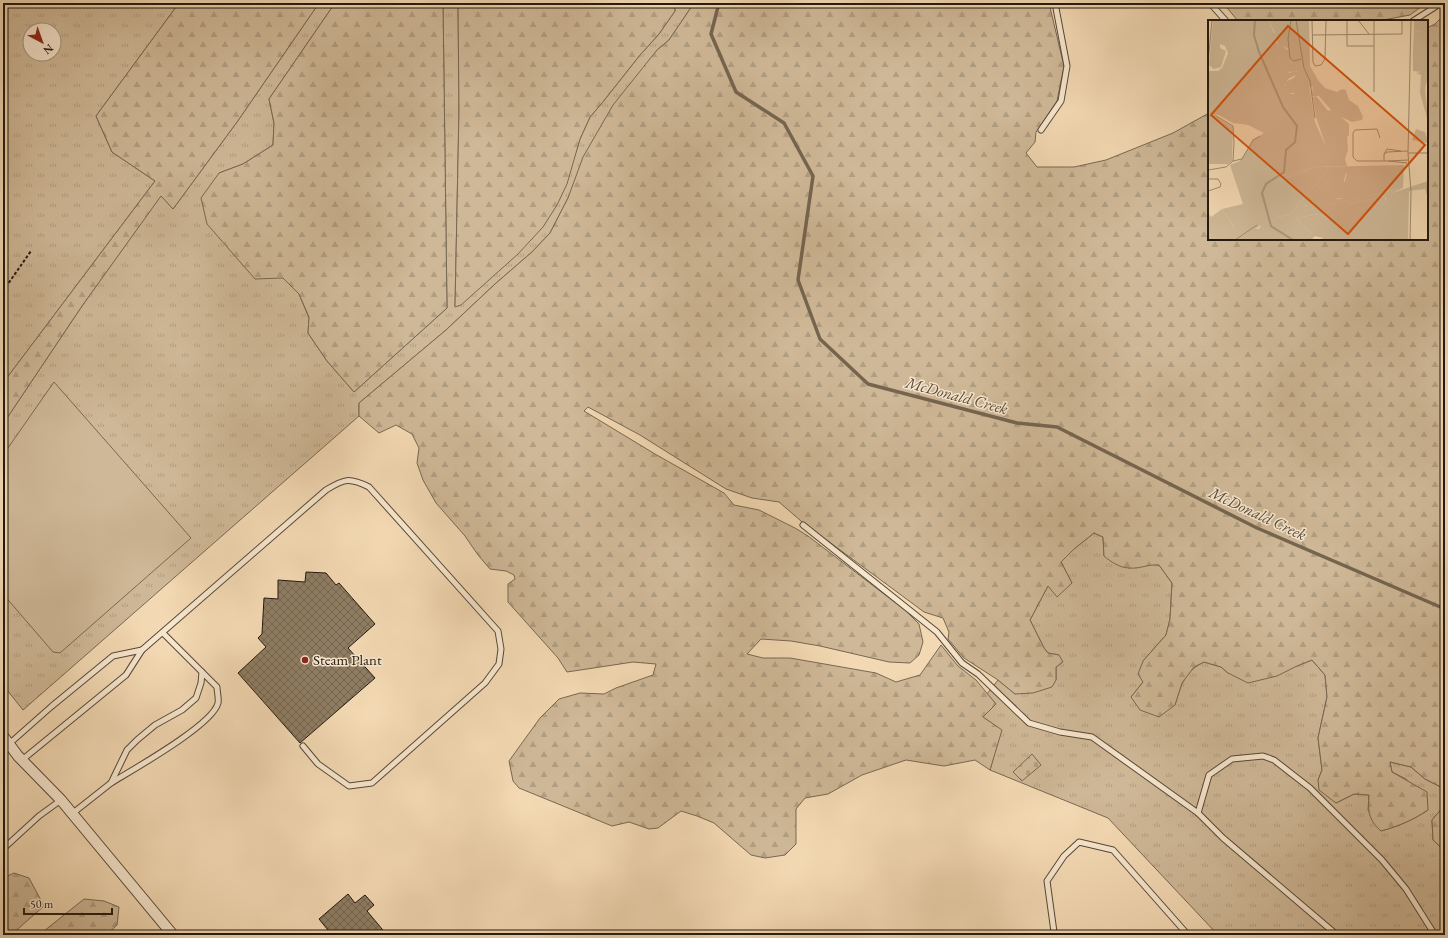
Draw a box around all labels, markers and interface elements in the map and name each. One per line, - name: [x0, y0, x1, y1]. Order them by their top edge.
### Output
- inset map: [1208, 20, 1428, 240]
- north arrow: [22, 22, 62, 62]
- text: N: [41, 41, 57, 58]
- water label: McDonald Creek: [903, 372, 1011, 419]
- water label: McDonald Creek: [1205, 481, 1310, 545]
- place label: Steam Plant: [313, 650, 382, 669]
- marker: Steam Plant: [300, 655, 310, 665]
- scale bar: [24, 890, 112, 916]
- text: 50 m: [30, 896, 54, 912]

